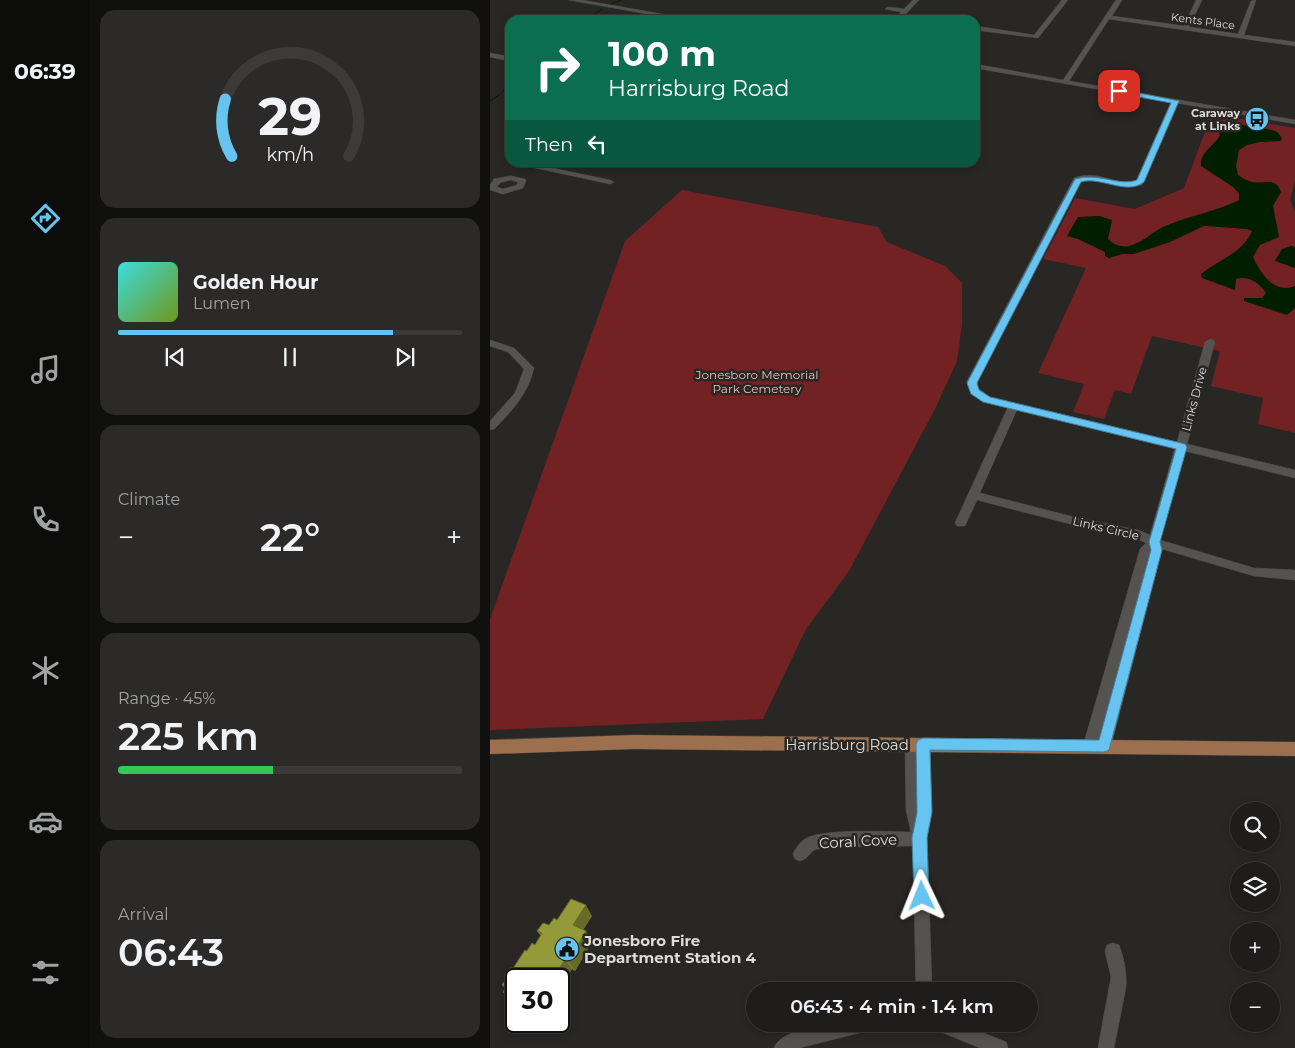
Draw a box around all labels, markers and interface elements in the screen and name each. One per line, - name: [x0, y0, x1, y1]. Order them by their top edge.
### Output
- street label: Kents Place: [1170, 10, 1236, 32]
- text: 100 m: [608, 32, 716, 75]
- icon: right: [525, 35, 590, 100]
- text: 06:39: [14, 58, 76, 85]
- pin: [1098, 70, 1140, 112]
- text: Harrisburg Road: [608, 75, 789, 102]
- icon: arrive: [1105, 77, 1133, 105]
- text: 29: [258, 85, 322, 148]
- place label: Caraway at Links: [1191, 106, 1240, 133]
- bus stop icon: Caraway at Links: [1244, 106, 1270, 132]
- icon: left: [583, 130, 611, 158]
- text: Then: [525, 133, 573, 156]
- text: km/h: [266, 144, 314, 165]
- icon: directions: [28, 201, 63, 236]
- text: Golden Hour: [193, 271, 319, 294]
- text: Lumen: [193, 294, 251, 313]
- icon: previous: [161, 343, 189, 371]
- icon: pause: [276, 343, 304, 371]
- icon: next: [391, 343, 419, 371]
- icon: music: [28, 352, 63, 387]
- street label: Links Drive: [1178, 365, 1210, 433]
- park label: Jonesboro Memorial Park Cemetery: [695, 367, 818, 396]
- text: Climate: [118, 490, 180, 509]
- icon: phone: [28, 502, 63, 537]
- street label: Links Circle: [1071, 513, 1141, 543]
- text: 22°: [260, 514, 320, 561]
- text: −: [118, 520, 134, 554]
- text: +: [446, 520, 462, 554]
- icon: climate: [28, 653, 63, 688]
- text: Range · 45%: [118, 689, 216, 708]
- text: 225 km: [118, 713, 259, 760]
- street label: Harrisburg Road: [785, 735, 909, 754]
- map controls: [1230, 802, 1280, 1032]
- button: search: [1230, 802, 1280, 852]
- icon: car: [28, 804, 63, 839]
- street label: Coral Cove: [818, 829, 898, 853]
- button: layers: [1230, 862, 1280, 912]
- position arrow: [895, 869, 947, 921]
- text: Arrival: [118, 905, 168, 924]
- button: +: [1230, 922, 1280, 972]
- text: 06:43: [118, 929, 224, 976]
- place label: Jonesboro Fire Department Station 4: [583, 931, 756, 967]
- public building icon: Jonesboro Fire Department Station 4: [554, 936, 580, 962]
- icon: filters: [28, 955, 63, 990]
- speed limit sign: 30: [505, 968, 570, 1033]
- button: −: [1230, 982, 1280, 1032]
- text: 06:43 · 4 min · 1.4 km: [790, 995, 994, 1018]

